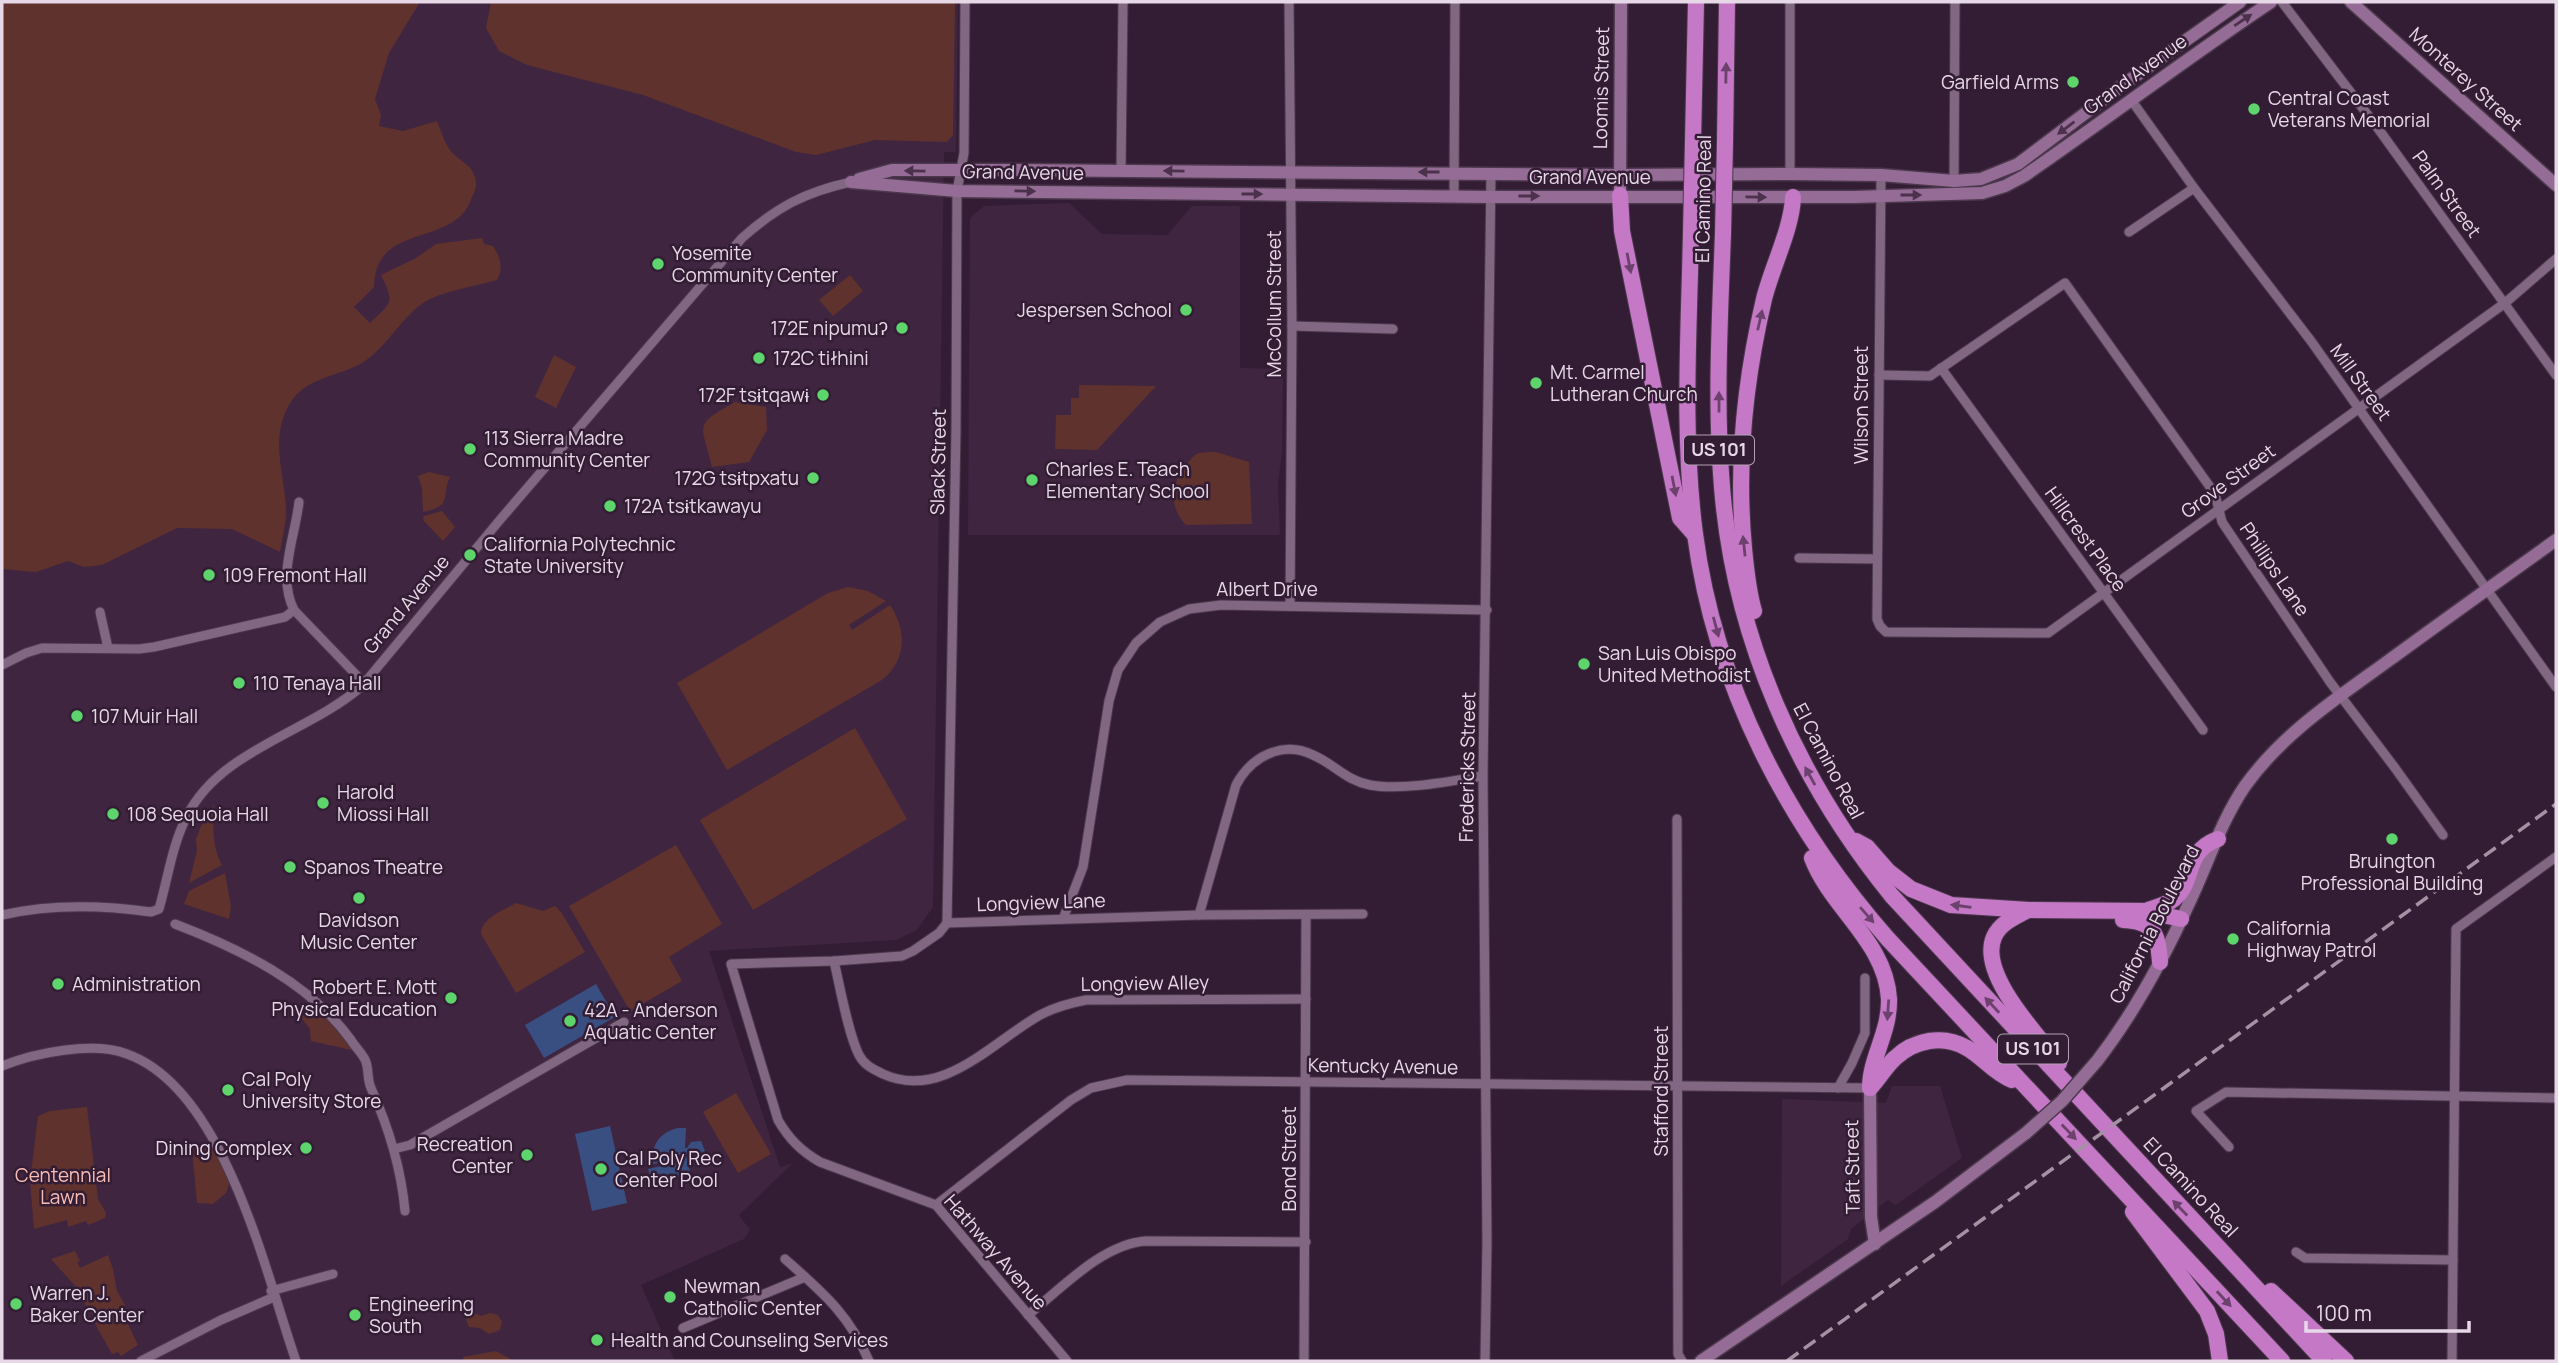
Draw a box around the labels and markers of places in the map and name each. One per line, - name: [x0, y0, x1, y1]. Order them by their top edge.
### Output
- place label: Garfield Arms: [1941, 69, 2059, 95]
- marker: Garfield Arms: [2065, 74, 2081, 90]
- place label: Central Coast Veterans Memorial: [2268, 85, 2430, 133]
- marker: Central Coast Veterans Memorial: [2246, 101, 2262, 117]
- place label: Yosemite Community Center: [672, 240, 838, 288]
- marker: Yosemite Community Center: [650, 256, 666, 272]
- place label: Jespersen School: [1017, 297, 1172, 323]
- marker: Jespersen School: [1178, 302, 1194, 318]
- place label: 172E nipumuʔ: [770, 315, 888, 341]
- marker: 172E nipumuʔ: [894, 320, 910, 336]
- place label: 172C tiłhini: [773, 345, 869, 371]
- marker: 172C tiłhini: [751, 350, 767, 366]
- place label: Mt. Carmel Lutheran Church: [1550, 359, 1698, 407]
- marker: Mt. Carmel Lutheran Church: [1528, 375, 1544, 391]
- place label: 172F tsɨtqawɨ: [698, 382, 809, 408]
- marker: 172F tsɨtqawɨ: [815, 387, 831, 403]
- place label: 113 Sierra Madre Community Center: [484, 425, 650, 473]
- marker: 113 Sierra Madre Community Center: [462, 441, 478, 457]
- place label: Charles E. Teach Elementary School: [1046, 456, 1209, 504]
- place label: 172G tsɨtpxatu: [674, 465, 799, 491]
- marker: 172G tsɨtpxatu: [805, 470, 821, 486]
- marker: Charles E. Teach Elementary School: [1024, 472, 1040, 488]
- place label: 172A tsɨtkawayu: [624, 493, 762, 519]
- marker: 172A tsɨtkawayu: [602, 498, 618, 514]
- place label: California Polytechnic State University: [484, 531, 676, 579]
- marker: California Polytechnic State University: [462, 547, 478, 563]
- place label: 109 Fremont Hall: [223, 562, 367, 588]
- marker: 109 Fremont Hall: [201, 567, 217, 583]
- place label: San Luis Obispo United Methodist: [1598, 640, 1751, 688]
- marker: San Luis Obispo United Methodist: [1576, 656, 1592, 672]
- place label: 110 Tenaya Hall: [253, 670, 382, 696]
- marker: 110 Tenaya Hall: [231, 675, 247, 691]
- place label: 107 Muir Hall: [91, 703, 198, 729]
- marker: 107 Muir Hall: [69, 708, 85, 724]
- place label: Harold Miossi Hall: [337, 779, 429, 827]
- marker: Harold Miossi Hall: [315, 795, 331, 811]
- place label: 108 Sequoia Hall: [127, 801, 269, 827]
- marker: 108 Sequoia Hall: [105, 806, 121, 822]
- marker: Bruington Professional Building: [2384, 831, 2400, 847]
- place label: Bruington Professional Building: [2301, 848, 2483, 896]
- place label: Spanos Theatre: [304, 854, 443, 880]
- marker: Spanos Theatre: [282, 859, 298, 875]
- marker: Davidson Music Center: [351, 890, 367, 906]
- place label: Davidson Music Center: [301, 907, 418, 955]
- place label: California Highway Patrol: [2247, 915, 2376, 963]
- marker: California Highway Patrol: [2225, 931, 2241, 947]
- place label: Administration: [72, 971, 201, 997]
- place label: Robert E. Mott Physical Education: [272, 974, 437, 1022]
- marker: Administration: [50, 976, 66, 992]
- marker: Robert E. Mott Physical Education: [443, 990, 459, 1006]
- place label: 42A - Anderson Aquatic Center: [584, 997, 718, 1045]
- marker: 42A - Anderson Aquatic Center: [562, 1013, 578, 1029]
- place label: Cal Poly University Store: [242, 1066, 381, 1114]
- marker: Cal Poly University Store: [220, 1082, 236, 1098]
- place label: Recreation Center: [417, 1131, 513, 1179]
- place label: Dining Complex: [155, 1135, 292, 1161]
- marker: Dining Complex: [298, 1140, 314, 1156]
- place label: Cal Poly Rec Center Pool: [615, 1145, 722, 1193]
- marker: Recreation Center: [519, 1147, 535, 1163]
- marker: Cal Poly Rec Center Pool: [593, 1161, 609, 1177]
- place label: Newman Catholic Center: [684, 1273, 823, 1321]
- place label: Warren J. Baker Center: [30, 1280, 144, 1328]
- marker: Newman Catholic Center: [662, 1289, 678, 1305]
- place label: Engineering South: [369, 1291, 474, 1339]
- marker: Warren J. Baker Center: [8, 1296, 24, 1312]
- marker: Engineering South: [347, 1307, 363, 1323]
- place label: Health and Counseling Services: [611, 1327, 888, 1353]
- marker: Health and Counseling Services: [589, 1332, 605, 1348]

